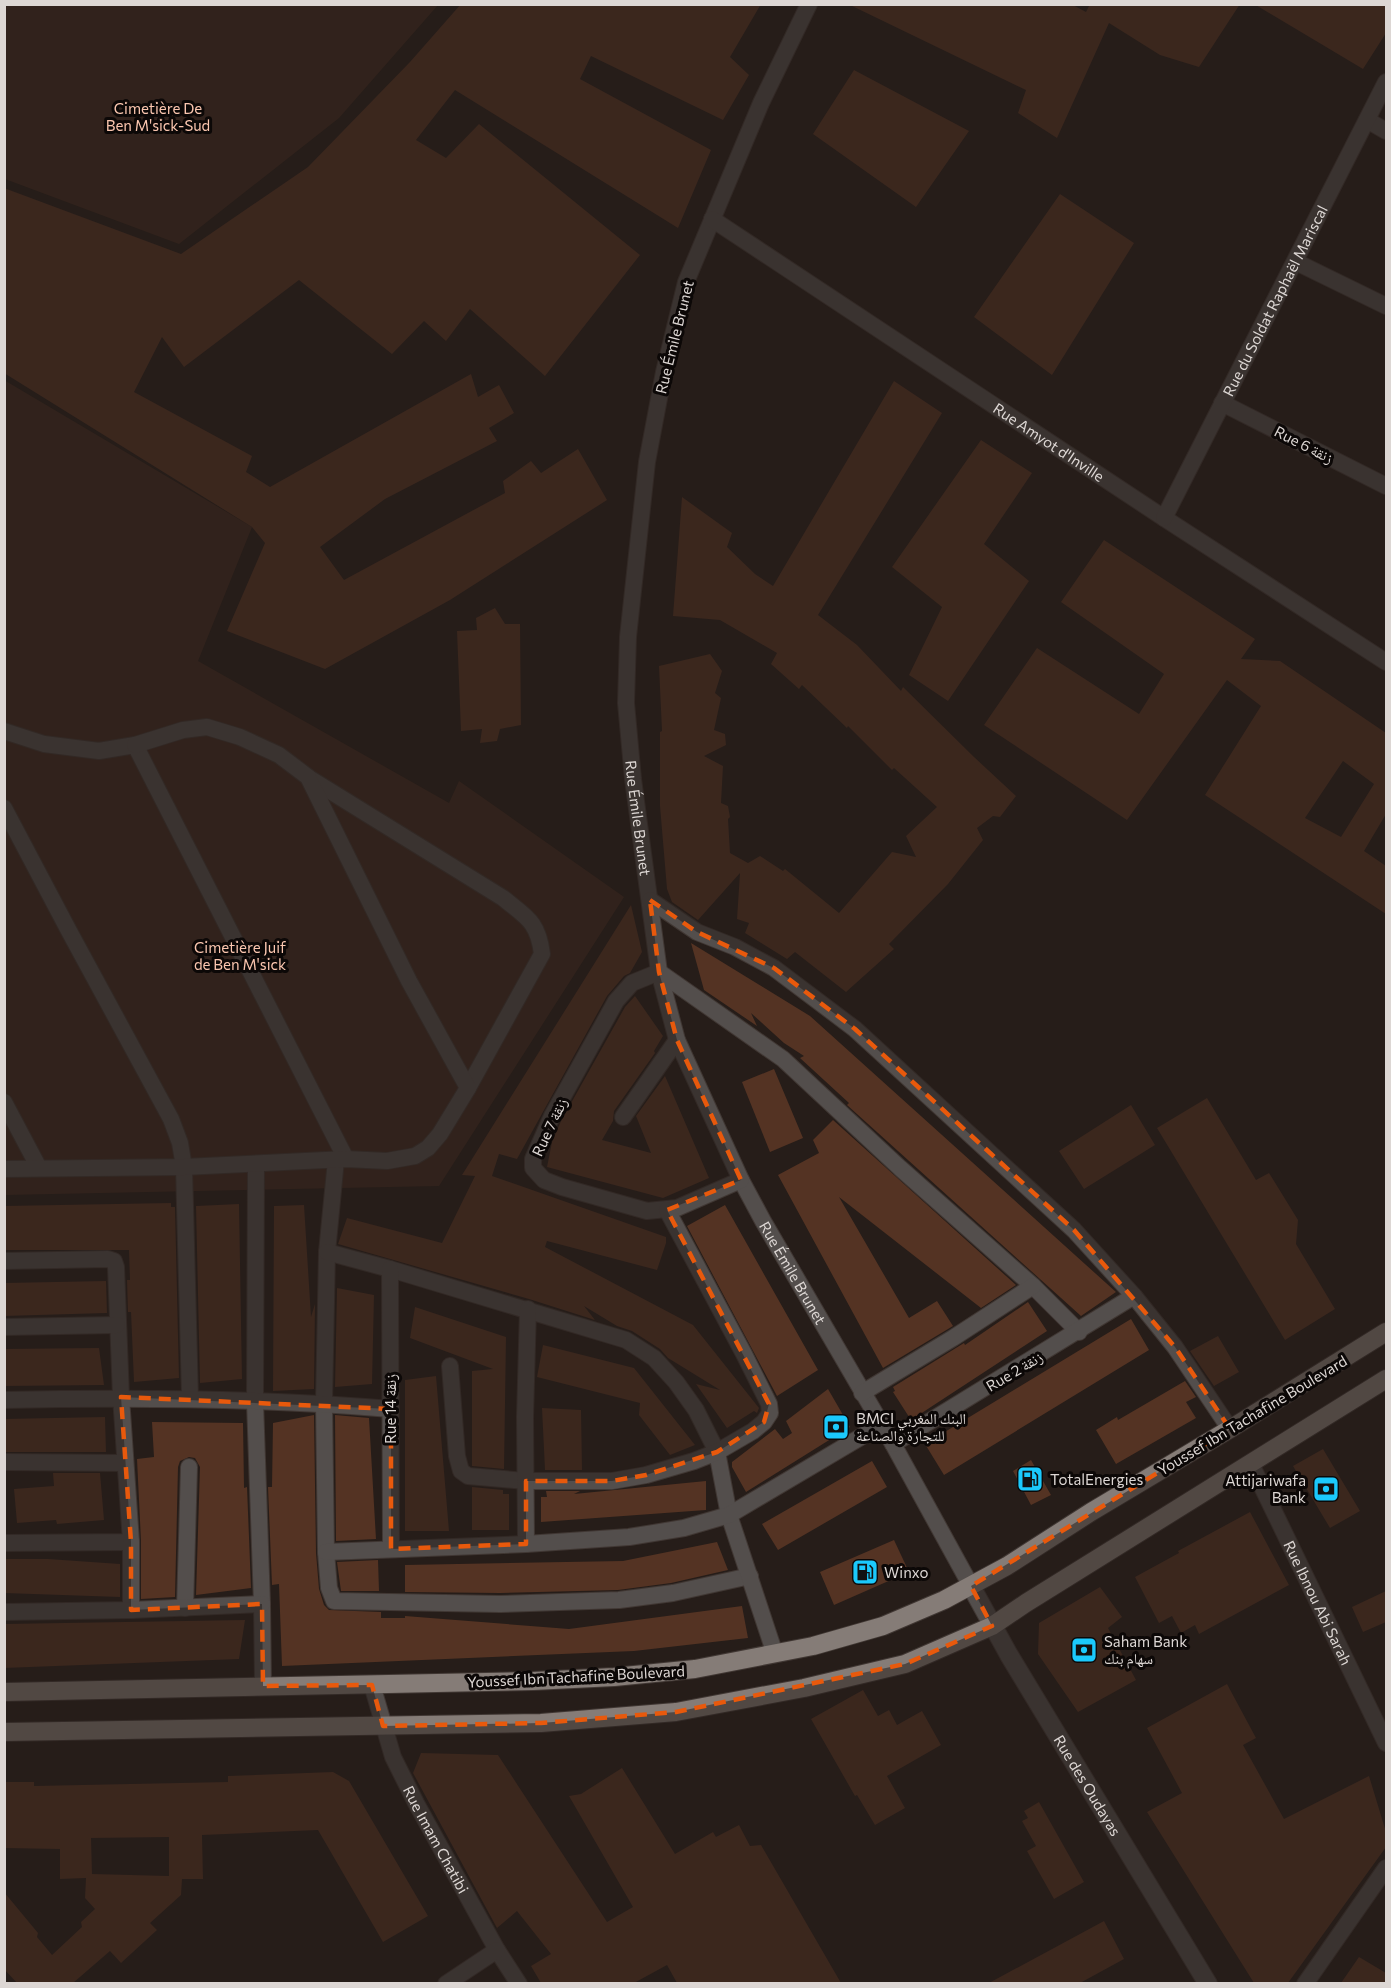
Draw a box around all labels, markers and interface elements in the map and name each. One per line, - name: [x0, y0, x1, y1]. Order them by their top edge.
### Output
- park label: Cimetière De Ben M'sick-Sud: [106, 99, 210, 134]
- street label: Rue du Soldat Raphaël Mariscal: [1219, 202, 1331, 399]
- street label: Rue Émile Brunet: [650, 278, 697, 396]
- street label: Rue Amyot d'Inville: [990, 399, 1108, 485]
- street label: Rue 6 زنقة: [1271, 422, 1337, 467]
- street label: Rue Émile Brunet: [622, 759, 655, 877]
- park label: Cimetière Juif de Ben M'sick: [194, 938, 286, 973]
- street label: Rue 7 زنقة: [528, 1095, 571, 1160]
- street label: Rue Émile Brunet: [756, 1218, 830, 1327]
- street label: Rue 2 زنقة: [982, 1347, 1046, 1396]
- street label: Youssef Ibn Tachafine Boulevard: [1154, 1351, 1350, 1479]
- street label: Rue 14 زنقة: [381, 1374, 400, 1444]
- place label: BMCI البنك المغربي للتجارة والصناعة: [856, 1409, 966, 1445]
- bank icon: BMCI البنك المغربي للتجارة والصناعة: [821, 1412, 851, 1442]
- fuel station icon: TotalEnergies: [1015, 1464, 1045, 1494]
- place label: TotalEnergies: [1050, 1470, 1143, 1488]
- place label: Attijariwafa Bank: [1225, 1471, 1306, 1506]
- bank icon: Attijariwafa Bank: [1311, 1474, 1341, 1504]
- street label: Rue Ibnou Abi Sarah: [1280, 1537, 1356, 1668]
- fuel station icon: Winxo: [850, 1557, 880, 1587]
- place label: Winxo: [884, 1563, 928, 1581]
- place label: Saham Bank سهام بنك: [1104, 1632, 1187, 1669]
- bank icon: Saham Bank سهام بنك: [1069, 1635, 1099, 1665]
- street label: Youssef Ibn Tachafine Boulevard: [467, 1661, 685, 1691]
- street label: Rue des Oudayas: [1050, 1731, 1125, 1839]
- street label: Rue Imam Chatibi: [400, 1783, 473, 1896]

